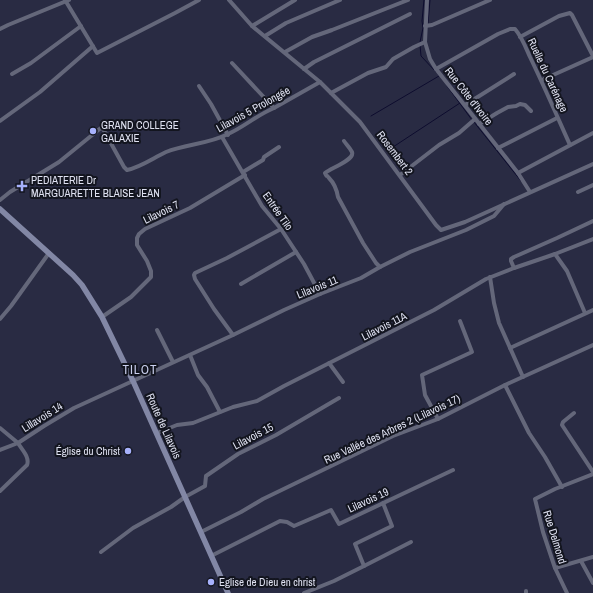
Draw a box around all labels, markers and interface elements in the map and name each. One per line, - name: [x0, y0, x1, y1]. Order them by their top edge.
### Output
- street label: Ruelle du Carénage: [525, 36, 571, 114]
- street label: Rue Côte d'Ivoire: [442, 64, 496, 128]
- street label: Lilavois 5 Prolongée: [214, 83, 292, 135]
- place label: GRAND COLLEGE GALAXIE: [101, 118, 179, 145]
- marker: GRAND COLLEGE GALAXIE: [88, 126, 98, 136]
- street label: Rosembert 2: [374, 128, 416, 178]
- place label: PEDIATERIE Dr MARGUARETTE BLAISE JEAN: [31, 173, 160, 200]
- marker: PEDIATERIE Dr MARGUARETTE BLAISE JEAN: [16, 180, 28, 192]
- street label: Entrée Tilo: [260, 189, 296, 233]
- street label: Lilavois 7: [141, 197, 181, 227]
- street label: Lilavois 11: [294, 272, 340, 302]
- street label: Lilavois 11A: [359, 308, 410, 343]
- district label: TILOT: [122, 361, 158, 378]
- street label: Route de Lilavois: [143, 391, 185, 461]
- street label: Rue Vallée des Arbres 2 (Lilavois 17): [322, 391, 462, 467]
- street label: Lillavois 14: [19, 399, 65, 435]
- street label: Lilavois 15: [230, 420, 276, 452]
- place label: Église du Christ: [56, 444, 120, 458]
- marker: Église du Christ: [123, 446, 133, 456]
- street label: Lilavois 19: [345, 484, 391, 516]
- street label: Rue Delmond: [540, 509, 570, 565]
- place label: Eglise de Dieu en christ: [219, 575, 316, 589]
- marker: Eglise de Dieu en christ: [206, 577, 216, 587]

